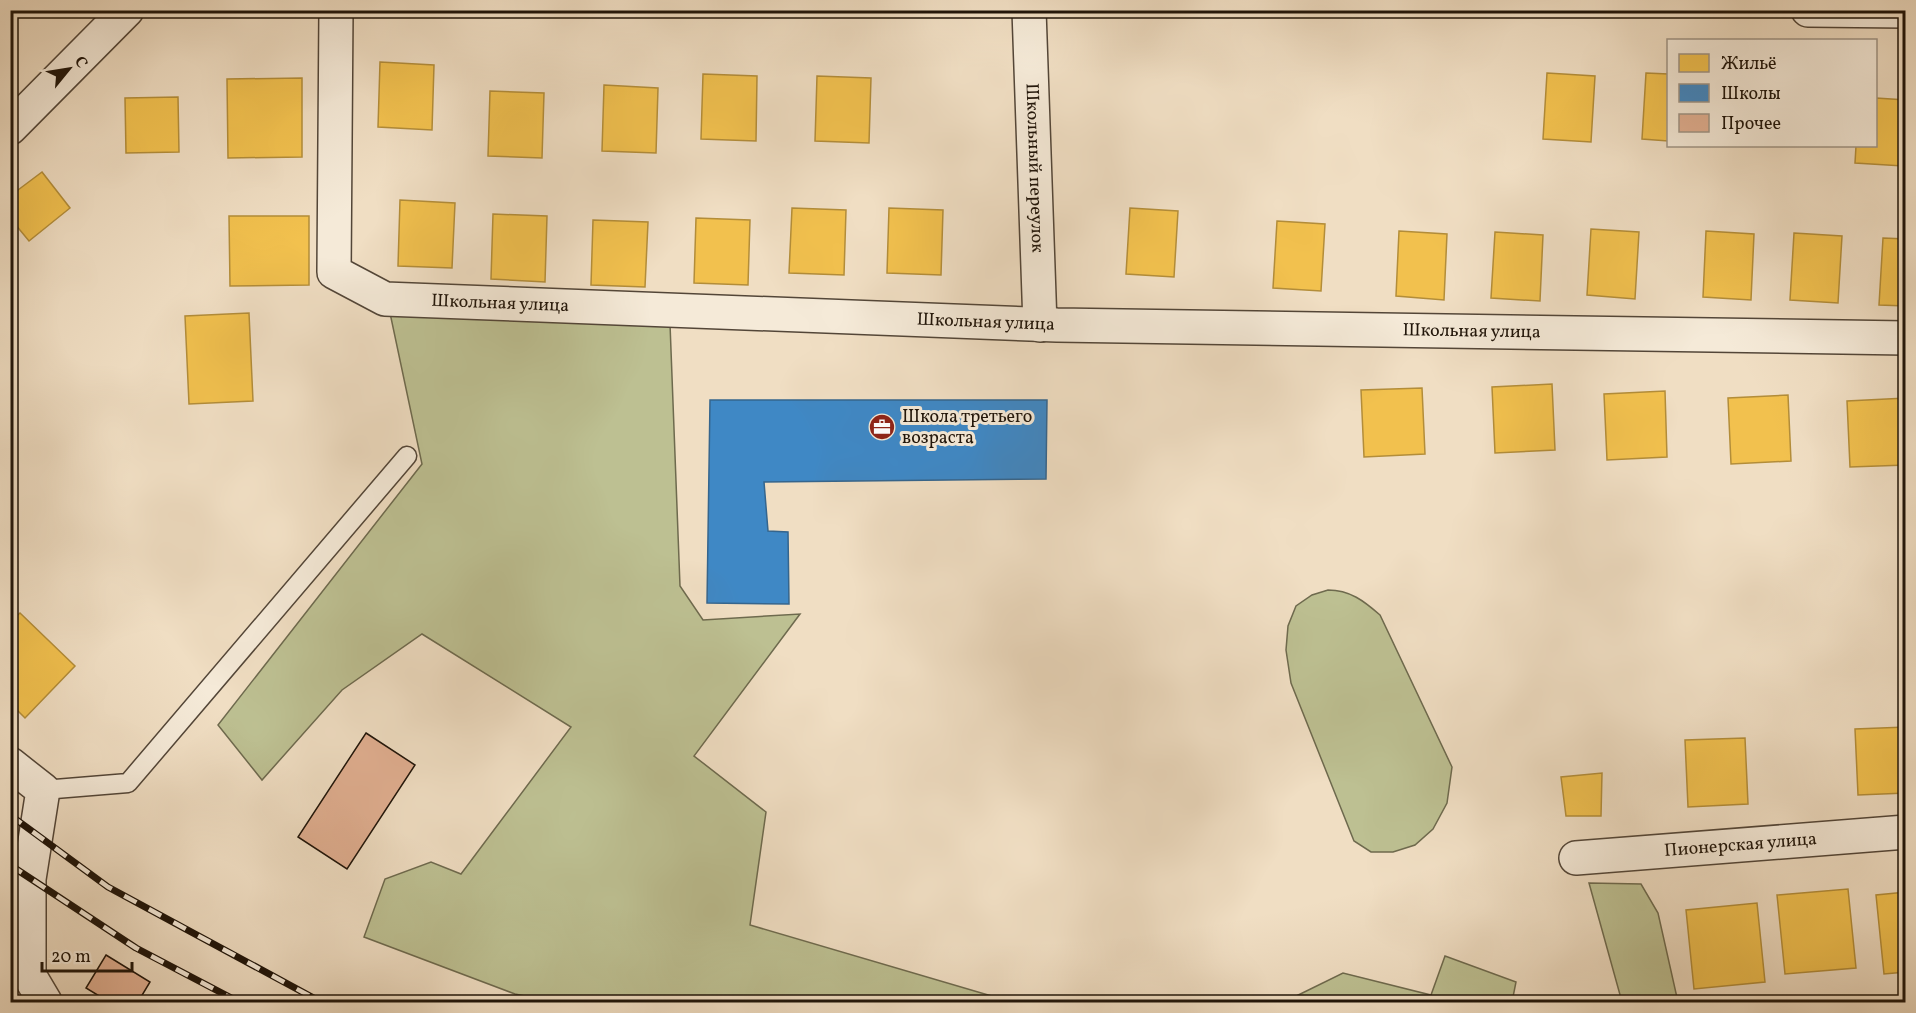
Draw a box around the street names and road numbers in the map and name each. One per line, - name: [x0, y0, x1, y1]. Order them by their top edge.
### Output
- street label: Школьный переулок: [1019, 83, 1050, 254]
- street label: Школьная улица: [431, 288, 570, 319]
- street label: Школьная улица: [916, 307, 1055, 337]
- street label: Школьная улица: [1402, 318, 1541, 345]
- street label: Пионерская улица: [1663, 827, 1818, 864]

